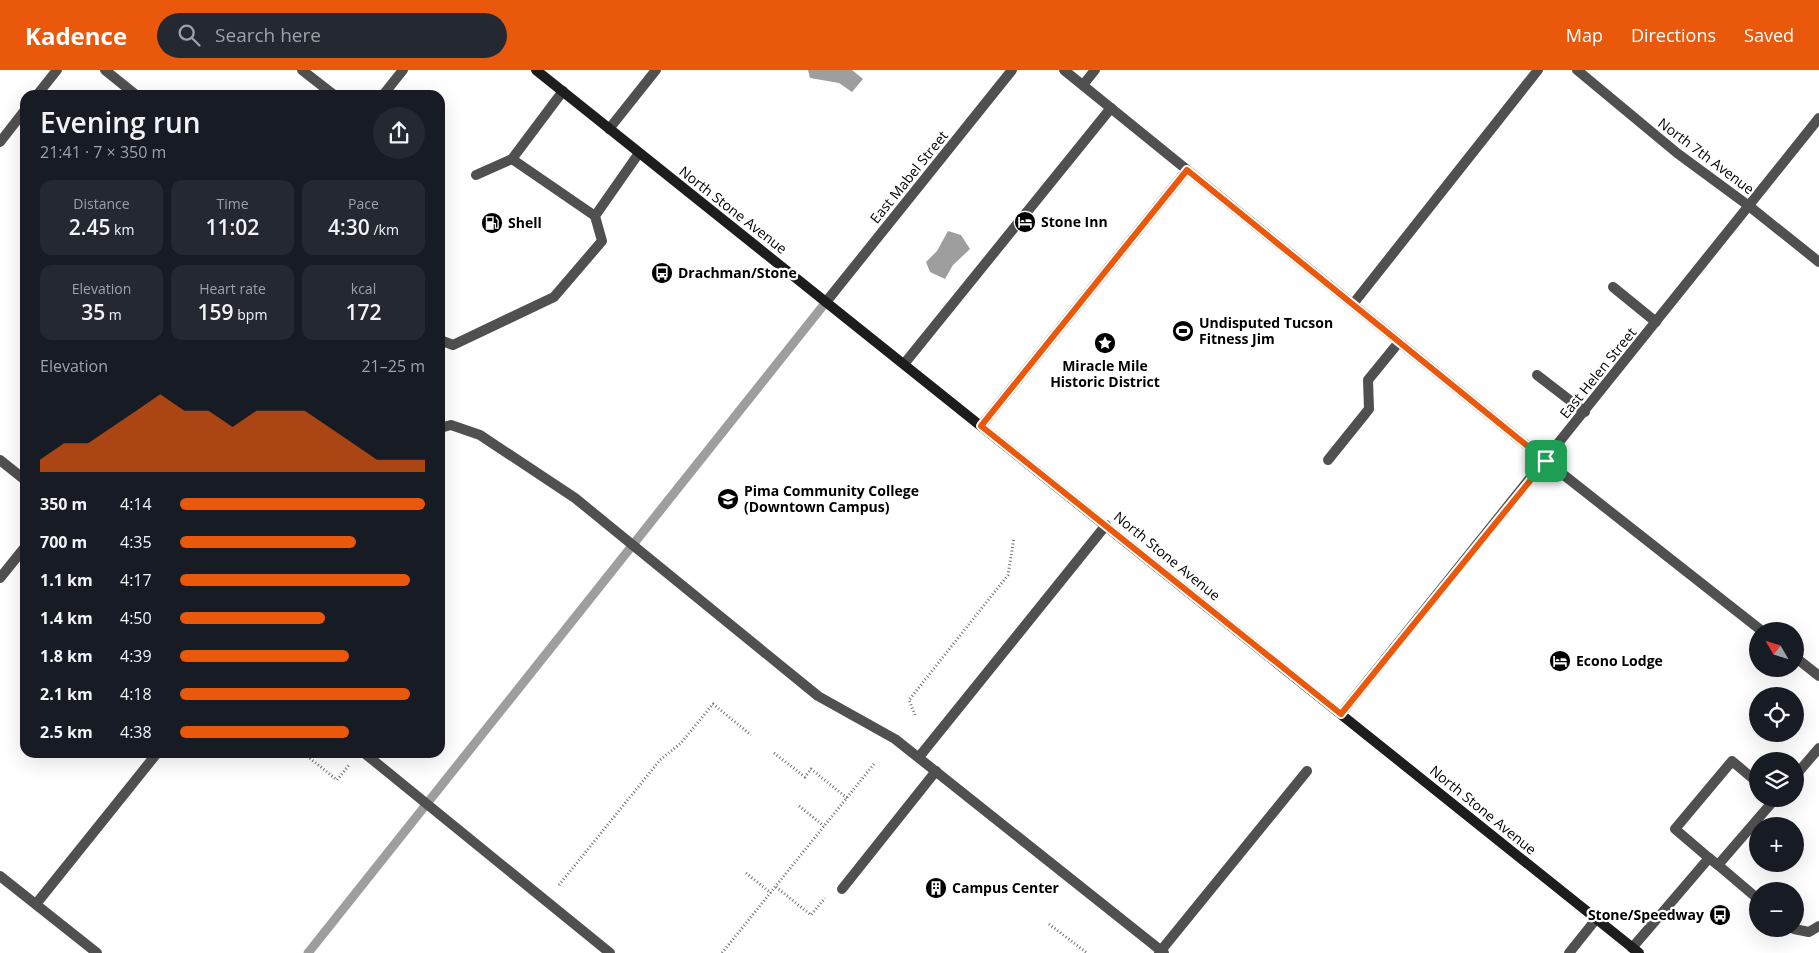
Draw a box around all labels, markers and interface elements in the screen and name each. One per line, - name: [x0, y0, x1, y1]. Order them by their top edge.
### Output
- search box: [157, 13, 507, 58]
- text: Kadence: [25, 19, 127, 52]
- icon: search: [175, 21, 203, 49]
- text: Search here: [215, 22, 321, 48]
- text: Map: [1566, 23, 1603, 47]
- text: Directions: [1631, 23, 1716, 47]
- text: Saved: [1744, 23, 1794, 47]
- text: Evening run: [40, 103, 201, 141]
- button: share: [373, 107, 425, 159]
- street label: North 7th Avenue: [1654, 113, 1758, 198]
- street label: East Mabel Street: [865, 126, 952, 227]
- text: 21:41 · 7 × 350 m: [40, 141, 166, 163]
- street label: North Stone Avenue: [676, 162, 791, 258]
- text: Distance: [73, 194, 130, 213]
- text: Time: [216, 194, 249, 213]
- text: Pace: [348, 194, 379, 213]
- hotel icon: Stone Inn: [1013, 210, 1037, 234]
- fuel station icon: Shell: [480, 211, 504, 235]
- place label: Stone Inn: [1041, 212, 1108, 231]
- text: 2.45: [69, 213, 110, 241]
- text: 11:02: [206, 213, 259, 241]
- text: 4:30: [328, 213, 370, 241]
- place label: Shell: [508, 213, 542, 232]
- text: km: [110, 220, 134, 239]
- text: /km: [370, 220, 399, 239]
- bus stop icon: Drachman/Stone: [650, 261, 674, 285]
- place label: Drachman/Stone: [678, 263, 797, 282]
- text: Elevation: [72, 279, 131, 298]
- text: Heart rate: [199, 279, 266, 298]
- text: kcal: [351, 279, 376, 298]
- text: 35: [81, 298, 105, 326]
- text: 159: [198, 298, 234, 326]
- text: 172: [345, 298, 382, 326]
- text: m: [105, 305, 122, 324]
- text: bpm: [234, 305, 267, 324]
- place label: Undisputed Tucson Fitness Jim: [1199, 313, 1333, 348]
- sports icon: Undisputed Tucson Fitness Jim: [1171, 319, 1195, 343]
- street label: East Helen Street: [1555, 323, 1640, 422]
- place icon: Miracle Mile Historic District: [1093, 331, 1117, 355]
- text: Elevation: [40, 355, 108, 377]
- text: 21–25 m: [361, 355, 425, 377]
- place label: Miracle Mile Historic District: [1050, 356, 1160, 391]
- pin: [1525, 440, 1567, 482]
- icon: arrive: [1532, 447, 1560, 475]
- place label: Pima Community College (Downtown Campus): [744, 481, 919, 516]
- school or university icon: Pima Community College (Downtown Campus): [716, 487, 740, 511]
- text: 350 m: [40, 493, 87, 515]
- text: 4:14: [120, 493, 152, 515]
- street label: North Stone Avenue: [1110, 507, 1225, 605]
- text: 700 m: [40, 531, 87, 553]
- text: 4:35: [120, 531, 152, 553]
- text: 1.1 km: [40, 569, 93, 591]
- text: 4:17: [120, 569, 152, 591]
- text: 1.4 km: [40, 607, 93, 629]
- text: 4:50: [120, 607, 152, 629]
- north arrow: [1749, 622, 1804, 678]
- map controls: [1749, 622, 1804, 937]
- text: 1.8 km: [40, 645, 93, 667]
- text: 4:39: [120, 645, 152, 667]
- hotel icon: Econo Lodge: [1548, 649, 1572, 673]
- place label: Econo Lodge: [1576, 651, 1663, 670]
- text: 2.1 km: [40, 683, 93, 705]
- text: 4:18: [120, 683, 152, 705]
- button: locate: [1749, 687, 1804, 742]
- text: 2.5 km: [40, 721, 93, 743]
- text: 4:38: [120, 721, 152, 743]
- button: layers: [1749, 752, 1804, 807]
- street label: North Stone Avenue: [1426, 761, 1541, 859]
- button: +: [1749, 817, 1804, 872]
- building icon: Campus Center: [924, 876, 948, 900]
- place label: Campus Center: [952, 878, 1060, 897]
- button: −: [1749, 882, 1804, 937]
- bus stop icon: Stone/Speedway: [1708, 903, 1732, 927]
- place label: Stone/Speedway: [1588, 905, 1704, 924]

